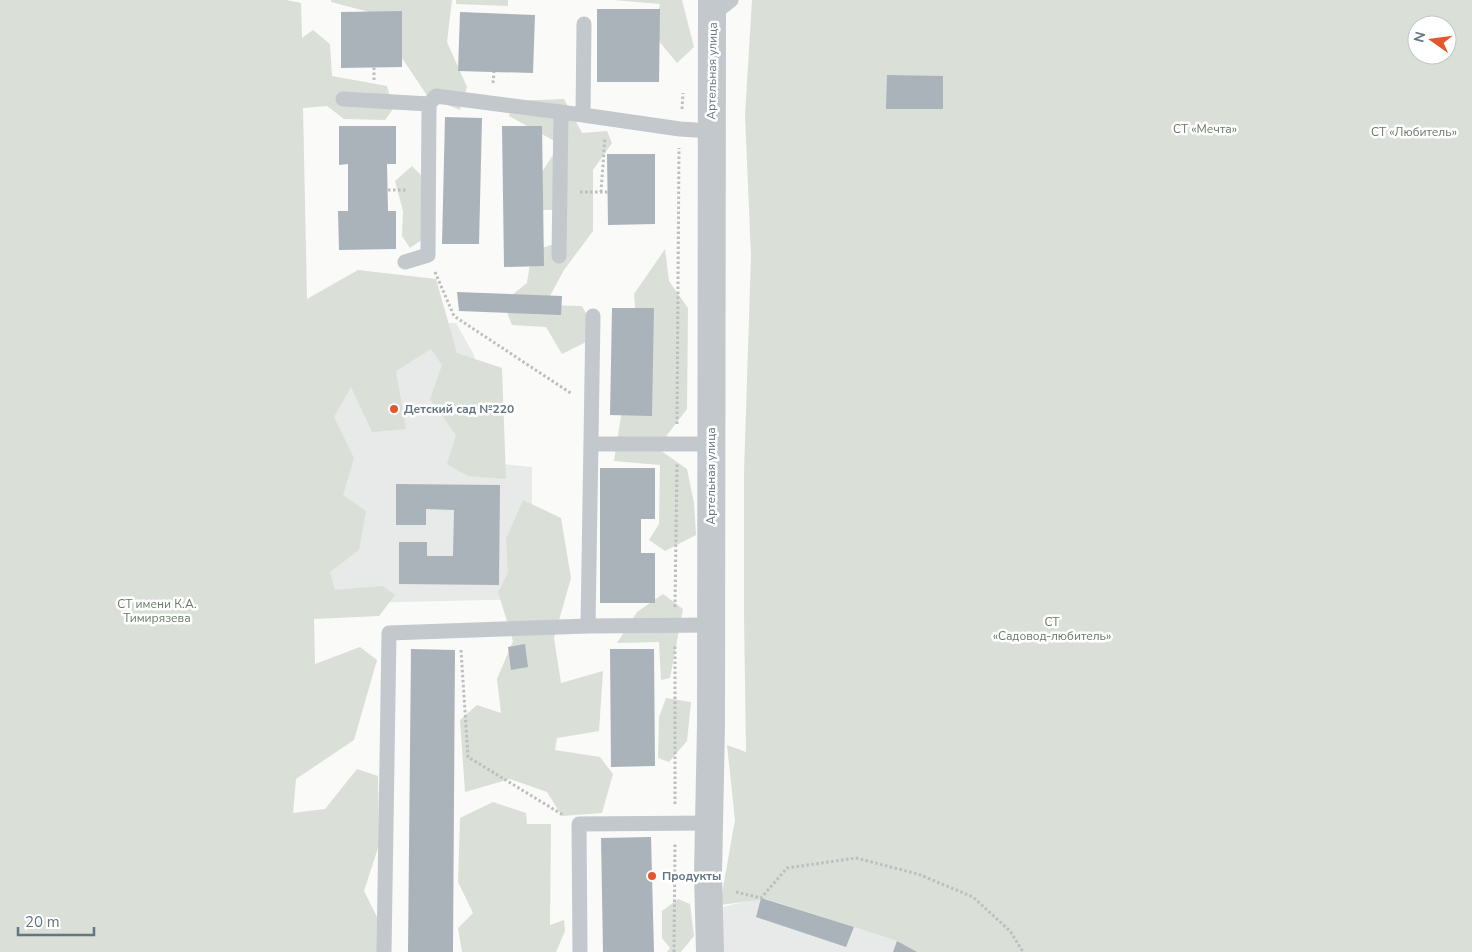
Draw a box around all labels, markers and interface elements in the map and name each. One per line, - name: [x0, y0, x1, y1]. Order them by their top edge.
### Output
- north arrow: [1407, 15, 1457, 65]
- street label: Артельная улица: [703, 22, 721, 120]
- text: N: [1409, 30, 1430, 44]
- park label: СТ «Мечта»: [1173, 121, 1237, 137]
- park label: СТ «Любитель»: [1371, 124, 1457, 140]
- place label: Детский сад №220: [404, 401, 514, 417]
- marker: Детский сад №220: [388, 403, 400, 415]
- street label: Артельная улица: [703, 427, 719, 525]
- park label: СТ имени К.А. Тимирязева: [117, 596, 197, 626]
- park label: СТ «Садовод-любитель»: [993, 614, 1111, 644]
- place label: Продукты: [662, 868, 721, 884]
- marker: Продукты: [646, 870, 658, 882]
- scale bar: [18, 904, 94, 936]
- text: 20 m: [25, 912, 60, 932]

